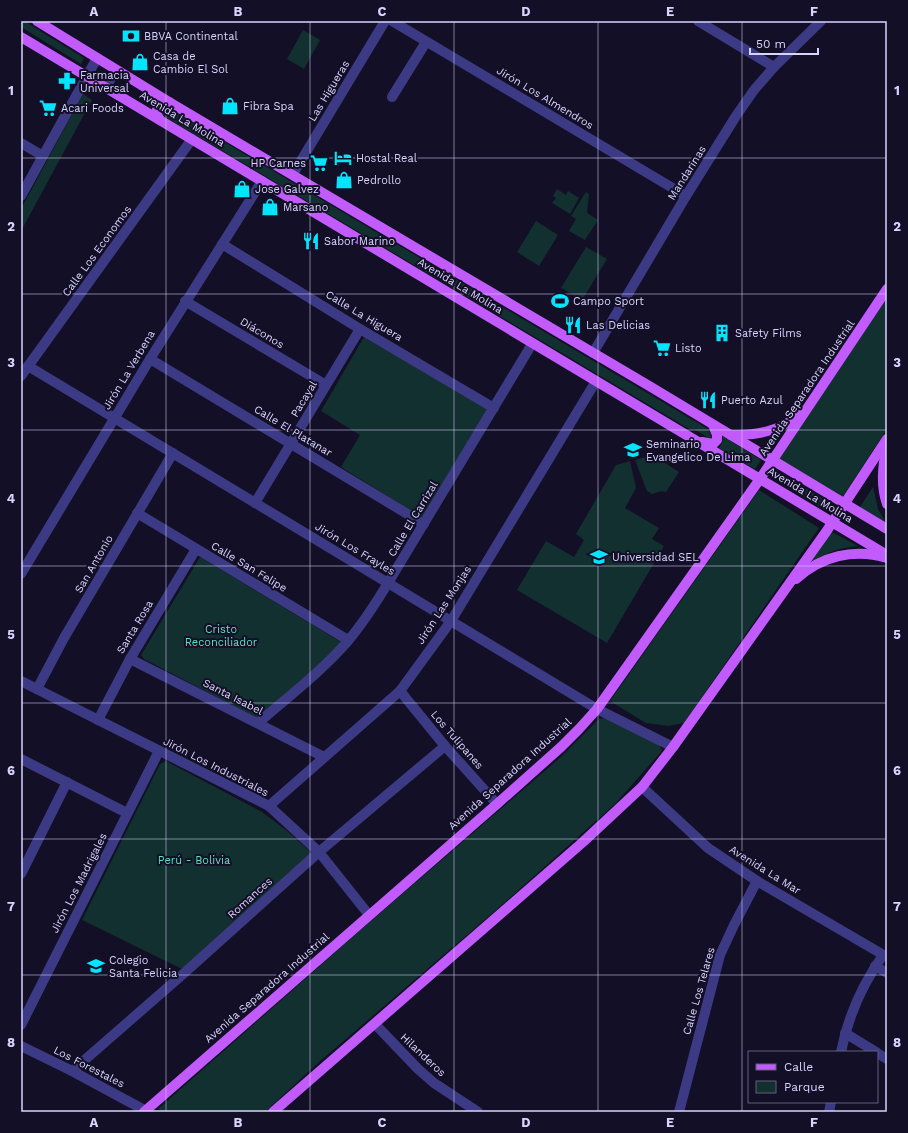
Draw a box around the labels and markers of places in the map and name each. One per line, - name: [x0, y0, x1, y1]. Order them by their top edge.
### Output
- bank icon: BBVA Continental: [121, 26, 141, 46]
- place label: BBVA Continental: [144, 30, 238, 43]
- place label: Casa de Cambio El Sol: [153, 50, 229, 76]
- shop icon: Casa de Cambio El Sol: [130, 52, 150, 72]
- place label: Farmacia Universal: [80, 69, 130, 95]
- pharmacy icon: Farmacia Universal: [57, 71, 77, 91]
- shop icon: Fibra Spa: [220, 96, 240, 116]
- supermarket icon: Acari Foods: [38, 98, 58, 118]
- place label: Fibra Spa: [243, 100, 294, 113]
- place label: Acari Foods: [61, 102, 124, 115]
- hotel icon: Hostal Real: [333, 148, 353, 168]
- place label: Hostal Real: [356, 152, 418, 165]
- supermarket icon: HP Carnes: [309, 153, 329, 173]
- place label: HP Carnes: [251, 157, 306, 170]
- shop icon: Pedrollo: [334, 170, 354, 190]
- place label: Pedrollo: [357, 174, 401, 187]
- shop icon: Jose Galvez: [232, 179, 252, 199]
- place label: Jose Galvez: [255, 183, 319, 196]
- shop icon: Marsano: [260, 197, 280, 217]
- place label: Marsano: [283, 201, 328, 214]
- restaurant icon: Sabor Marino: [301, 231, 321, 251]
- place label: Sabor Marino: [324, 235, 395, 248]
- sports icon: Campo Sport: [550, 291, 570, 311]
- place label: Campo Sport: [573, 295, 644, 308]
- restaurant icon: Las Delicias: [563, 315, 583, 335]
- place label: Las Delicias: [586, 319, 650, 332]
- building icon: Safety Films: [712, 323, 732, 343]
- place label: Safety Films: [735, 327, 802, 340]
- supermarket icon: Listo: [652, 338, 672, 358]
- place label: Listo: [675, 342, 702, 355]
- restaurant icon: Puerto Azul: [698, 390, 718, 410]
- place label: Puerto Azul: [721, 394, 783, 407]
- place label: Seminario Evangelico De Lima: [646, 438, 751, 464]
- school or university icon: Seminario Evangelico De Lima: [623, 440, 643, 460]
- school or university icon: Universidad SEL: [589, 547, 609, 567]
- place label: Universidad SEL: [612, 551, 699, 564]
- place label: Colegio Santa Felicia: [109, 954, 177, 980]
- school or university icon: Colegio Santa Felicia: [86, 956, 106, 976]

